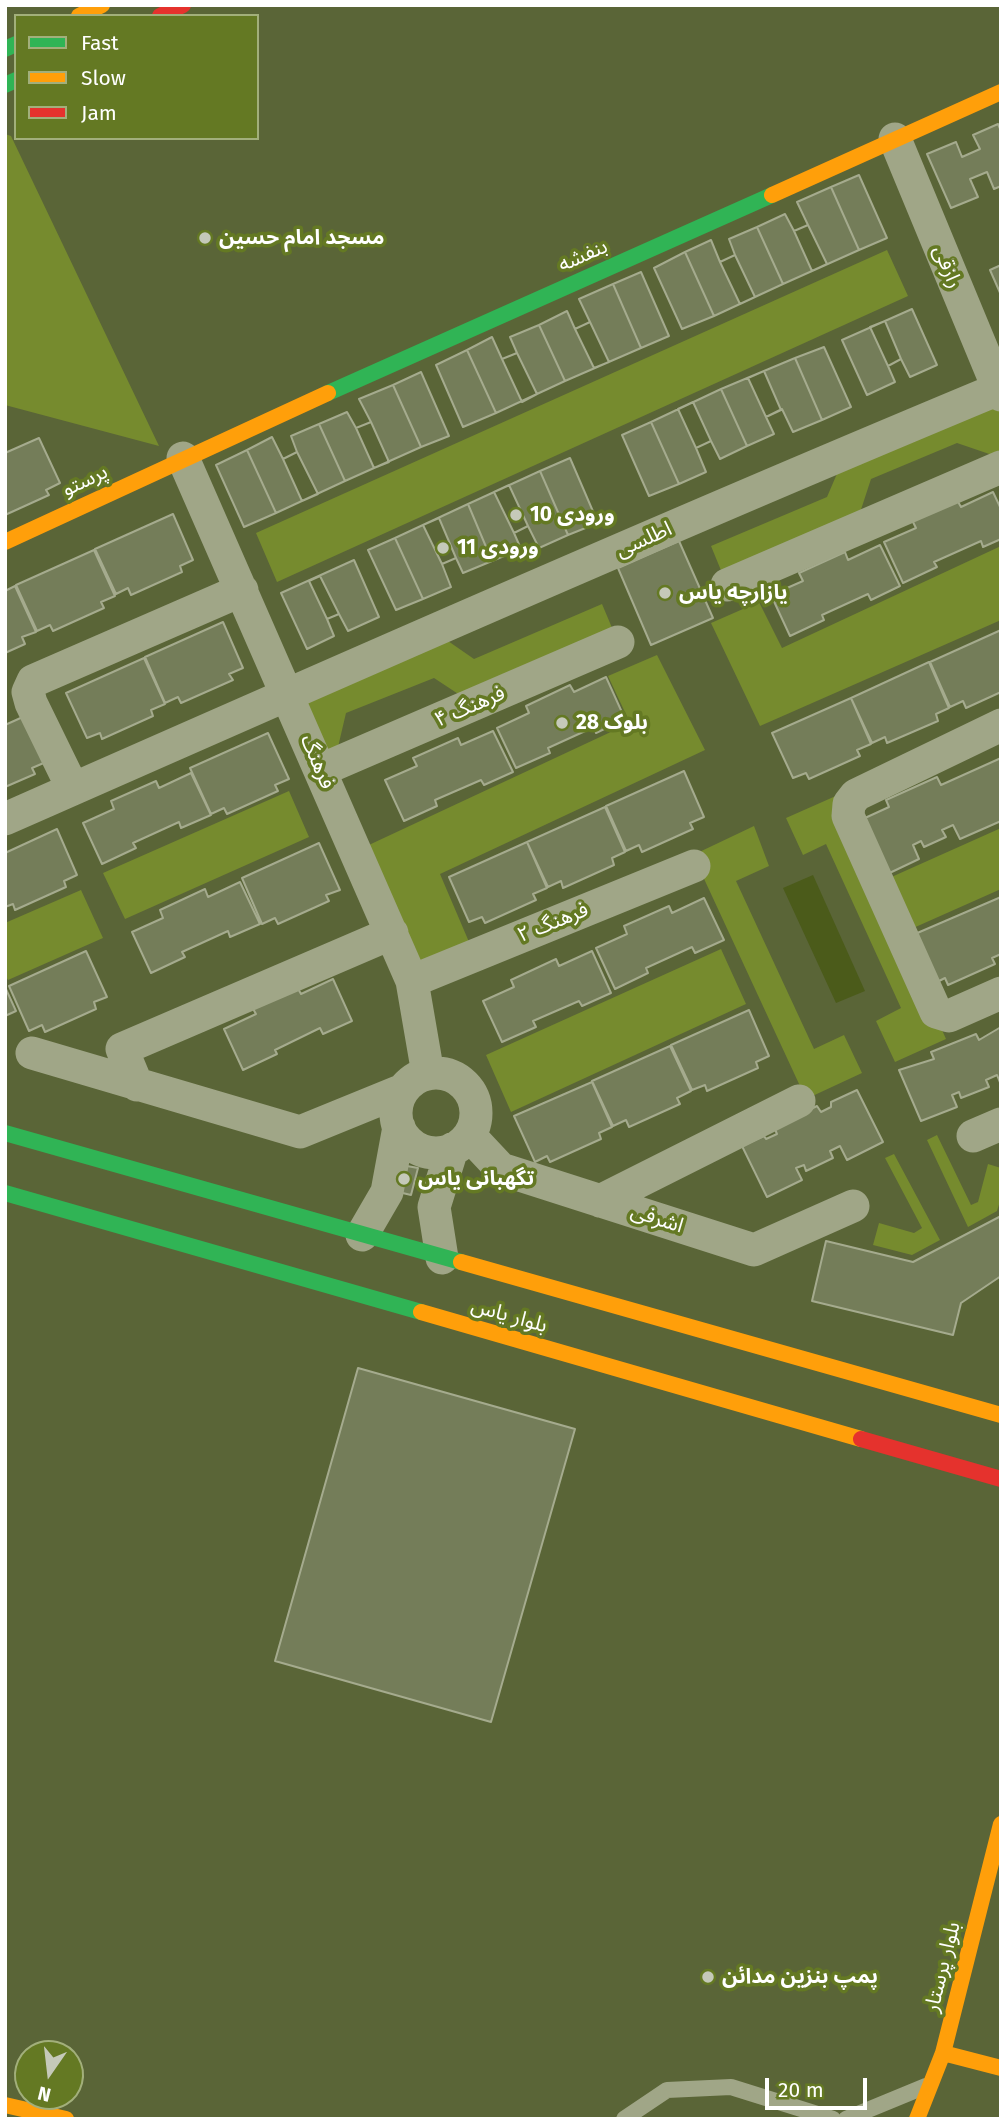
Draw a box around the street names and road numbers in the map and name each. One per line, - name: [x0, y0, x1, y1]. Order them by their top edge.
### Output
- street label: بنفشه: [554, 234, 612, 278]
- street label: رازقی: [927, 242, 967, 292]
- street label: پرستو: [58, 459, 112, 503]
- street label: اطلسی: [612, 517, 676, 563]
- street label: فرهنگ ۴: [431, 681, 509, 733]
- street label: فرهنگ: [294, 731, 340, 793]
- street label: فرهنگ ۲: [514, 897, 592, 949]
- street label: اشرفی: [627, 1199, 687, 1239]
- street label: بلوار یاس: [468, 1293, 550, 1339]
- street label: بلوار پرستار: [920, 1919, 966, 2015]

